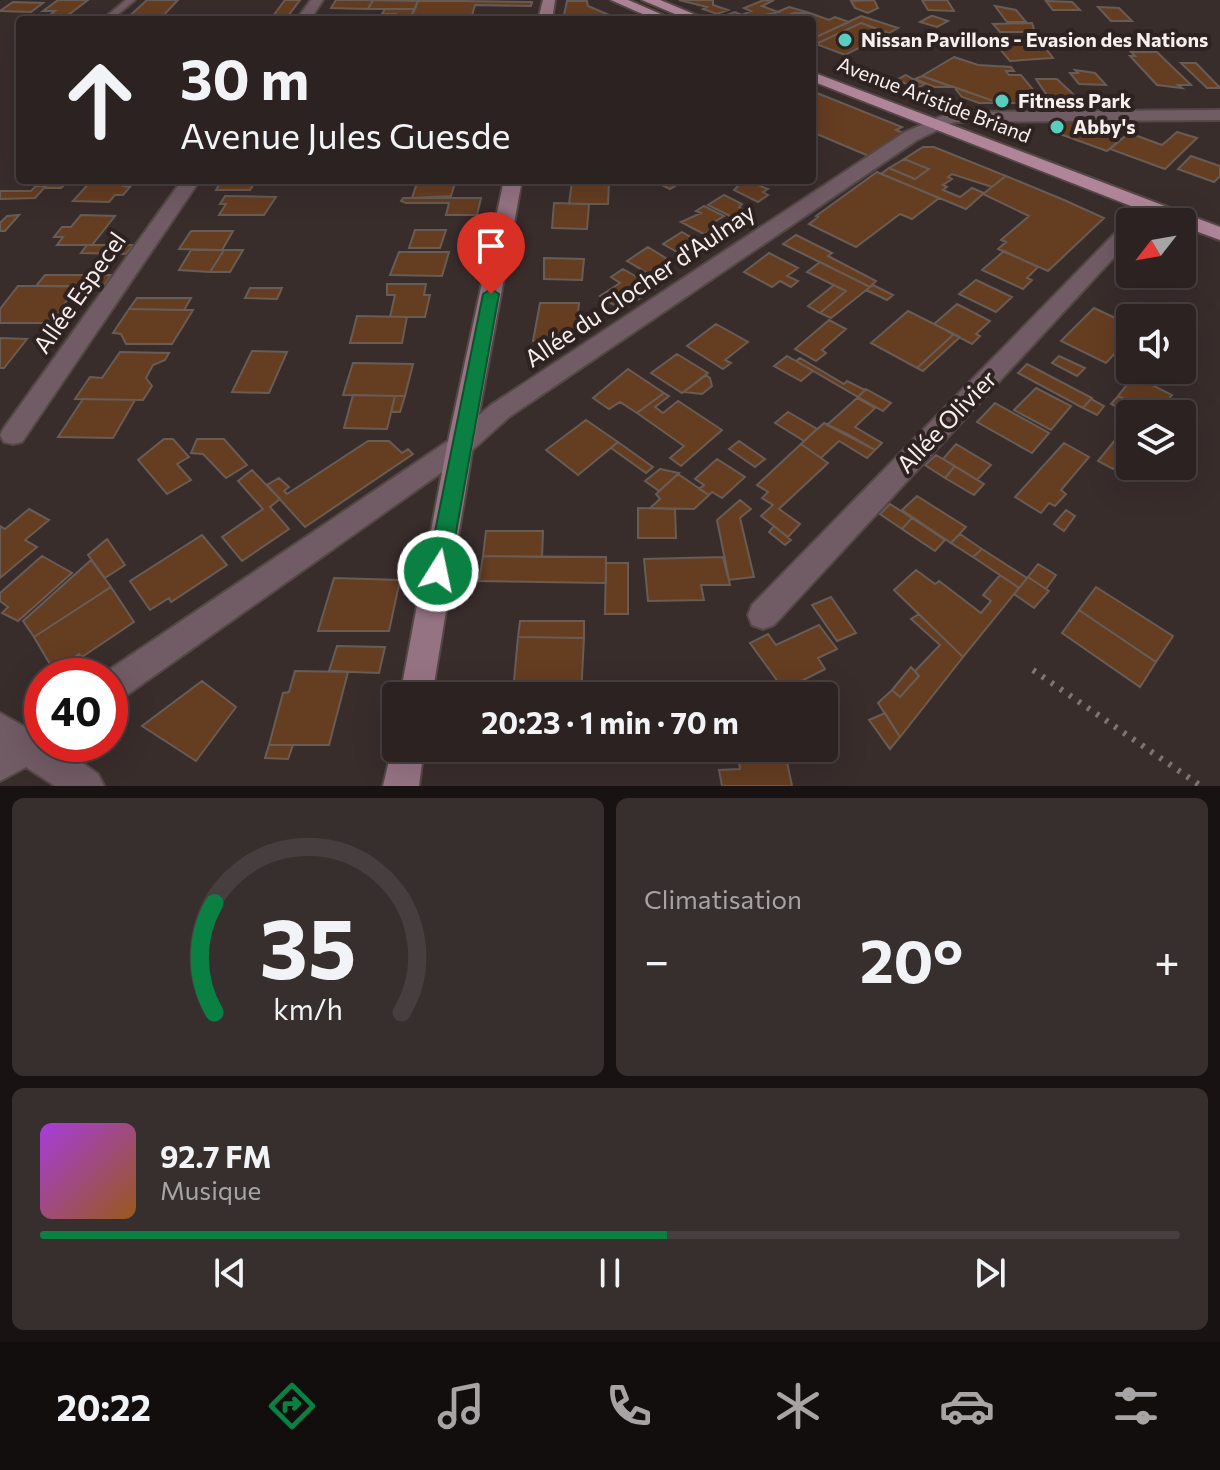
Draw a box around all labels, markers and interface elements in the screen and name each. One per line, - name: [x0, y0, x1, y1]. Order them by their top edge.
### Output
- place label: Nissan Pavillons - Evasion des Nations: [861, 27, 1208, 51]
- marker: Nissan Pavillons - Evasion des Nations: [836, 31, 854, 49]
- text: 30 m: [180, 43, 309, 112]
- icon: ahead: [48, 48, 152, 152]
- street label: Avenue Aristide Briand: [834, 51, 1034, 147]
- place label: Fitness Park: [1018, 88, 1132, 112]
- marker: Fitness Park: [993, 92, 1011, 110]
- text: Avenue Jules Guesde: [180, 112, 511, 156]
- place label: Abby's: [1073, 114, 1136, 138]
- marker: Abby's: [1048, 118, 1066, 136]
- street label: Allée du Clocher d'Aulnay: [518, 197, 760, 373]
- north arrow: [1116, 208, 1196, 288]
- map controls: [1116, 208, 1196, 480]
- pin: [457, 212, 525, 294]
- icon: arrive: [469, 224, 513, 268]
- street label: Allée Especel: [26, 226, 131, 358]
- button: sound: [1116, 304, 1196, 384]
- street label: Allée Olivier: [890, 363, 1002, 478]
- button: layers: [1116, 400, 1196, 480]
- position arrow: [396, 529, 480, 613]
- speed limit sign: 40: [24, 658, 128, 762]
- text: 20:23 · 1 min · 70 m: [481, 703, 739, 740]
- text: Climatisation: [644, 883, 802, 914]
- text: 35: [260, 894, 356, 996]
- text: 20°: [860, 922, 963, 995]
- text: −: [644, 932, 669, 986]
- text: +: [1154, 932, 1180, 986]
- text: km/h: [273, 991, 343, 1026]
- text: 92.7 FM: [160, 1137, 271, 1174]
- text: Musique: [160, 1174, 261, 1205]
- icon: previous: [208, 1251, 252, 1295]
- icon: pause: [588, 1251, 632, 1295]
- icon: next: [968, 1251, 1012, 1295]
- icon: directions: [264, 1378, 320, 1434]
- icon: music: [433, 1378, 489, 1434]
- icon: phone: [601, 1378, 657, 1434]
- icon: climate: [770, 1378, 826, 1434]
- icon: car: [939, 1378, 995, 1434]
- icon: filters: [1108, 1378, 1164, 1434]
- text: 20:22: [56, 1384, 151, 1428]

